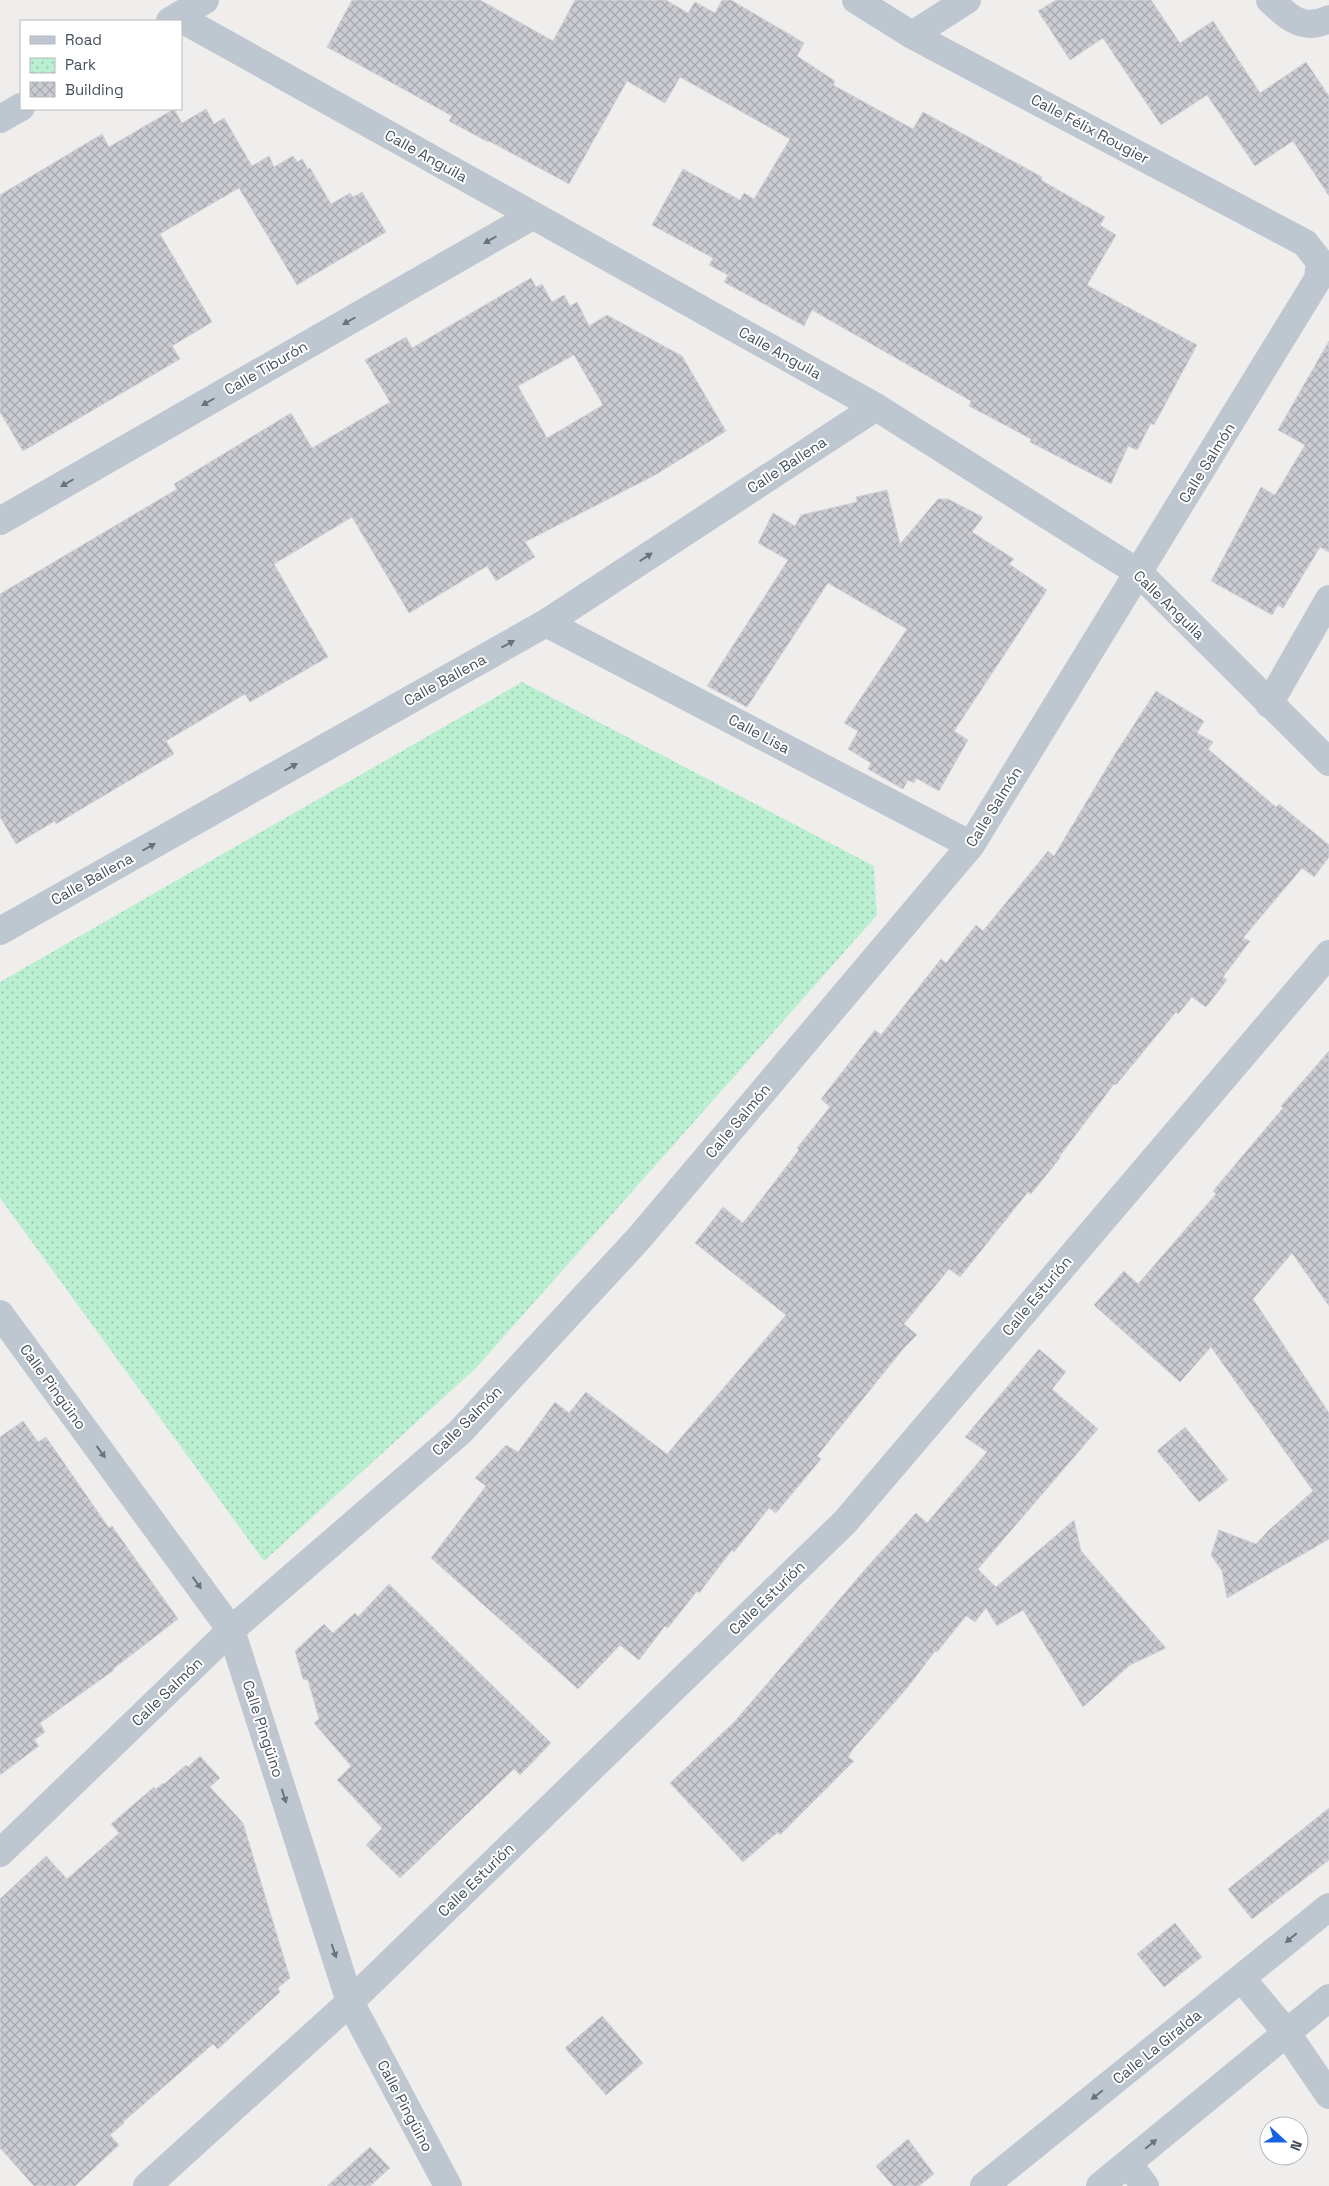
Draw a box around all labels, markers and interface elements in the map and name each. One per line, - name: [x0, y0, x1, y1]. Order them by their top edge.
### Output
- legend: [20, 20, 182, 110]
- text: Road: [65, 30, 102, 49]
- text: Park: [65, 55, 96, 74]
- text: Building: [65, 80, 124, 99]
- street label: Calle Félix Rougier: [1028, 89, 1153, 168]
- street label: Calle Anguila: [382, 125, 471, 186]
- one-way arrow: [482, 236, 497, 244]
- one-way arrow: [342, 316, 355, 325]
- street label: Calle Anguila: [736, 322, 825, 383]
- street label: Calle Tiburón: [221, 336, 311, 399]
- one-way arrow: [201, 397, 214, 406]
- street label: Calle Salmón: [1174, 419, 1239, 506]
- street label: Calle Ballena: [743, 432, 830, 497]
- one-way arrow: [60, 478, 74, 487]
- one-way arrow: [639, 553, 652, 562]
- street label: Calle Anguila: [1130, 566, 1209, 644]
- one-way arrow: [501, 640, 516, 648]
- street label: Calle Ballena: [400, 649, 489, 710]
- street label: Calle Lisa: [725, 710, 793, 758]
- one-way arrow: [283, 763, 298, 771]
- street label: Calle Salmón: [961, 763, 1026, 850]
- one-way arrow: [142, 843, 156, 851]
- street label: Calle Ballena: [47, 848, 136, 909]
- street label: Calle Salmón: [701, 1080, 774, 1162]
- street label: Calle Esturión: [998, 1252, 1076, 1339]
- street label: Calle Pingüino: [16, 1340, 91, 1433]
- street label: Calle Salmón: [428, 1382, 506, 1460]
- one-way arrow: [96, 1445, 106, 1459]
- street label: Calle Esturión: [725, 1557, 809, 1639]
- one-way arrow: [192, 1576, 202, 1590]
- street label: Calle Salmón: [127, 1653, 206, 1730]
- street label: Calle Pingüino: [239, 1678, 288, 1780]
- one-way arrow: [281, 1789, 289, 1804]
- street label: Calle Esturión: [434, 1839, 518, 1921]
- one-way arrow: [1285, 1933, 1298, 1944]
- one-way arrow: [330, 1944, 338, 1959]
- street label: Calle La Giralda: [1109, 2005, 1205, 2088]
- street label: Calle Pingüino: [373, 2057, 438, 2155]
- one-way arrow: [1091, 2090, 1104, 2101]
- north arrow: [1259, 2116, 1309, 2166]
- one-way arrow: [1144, 2138, 1157, 2149]
- text: N: [1286, 2138, 1306, 2153]

